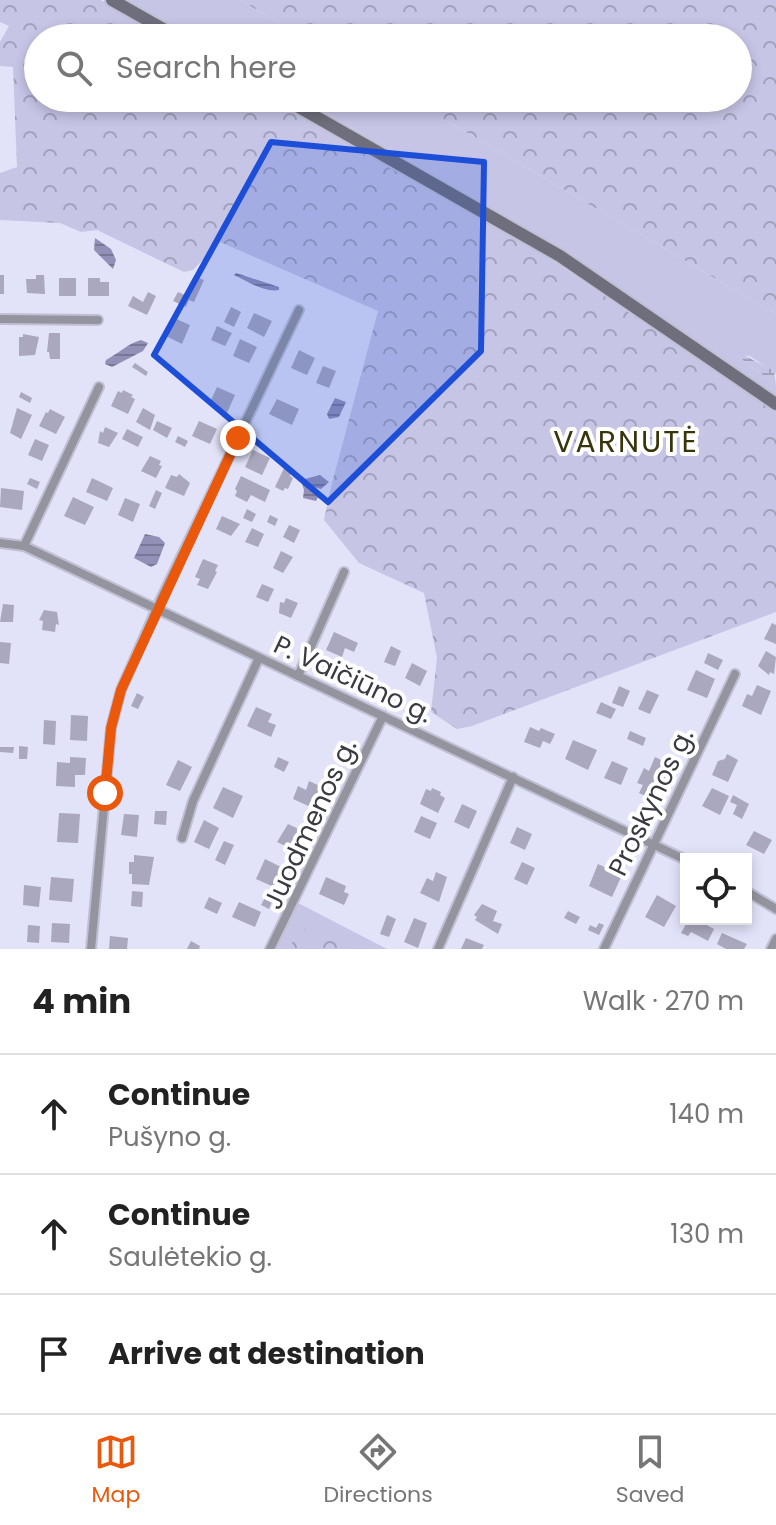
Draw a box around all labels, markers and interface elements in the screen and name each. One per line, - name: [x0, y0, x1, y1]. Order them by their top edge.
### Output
- search box: [24, 24, 752, 112]
- icon: search: [52, 46, 96, 90]
- text: Search here: [116, 46, 297, 89]
- route end: [220, 420, 256, 456]
- district label: VARNUTĖ: [553, 420, 699, 463]
- street label: P. Vaičiūno g.: [268, 627, 438, 731]
- street label: Proskynos g.: [600, 722, 702, 882]
- street label: Juodmenos g.: [255, 733, 365, 915]
- route start: [87, 775, 123, 811]
- map controls: [680, 853, 752, 925]
- button: locate: [680, 853, 752, 925]
- text: 4 min: [32, 977, 131, 1025]
- text: Walk · 270 m: [583, 983, 744, 1019]
- text: Continue: [108, 1073, 250, 1116]
- icon: ahead: [32, 1092, 76, 1136]
- text: 140 m: [669, 1096, 744, 1132]
- text: Pušyno g.: [108, 1119, 231, 1155]
- text: Continue: [108, 1193, 250, 1236]
- icon: ahead: [32, 1212, 76, 1256]
- text: 130 m: [670, 1216, 744, 1252]
- text: Saulėtekio g.: [108, 1239, 272, 1275]
- icon: arrive: [32, 1332, 76, 1376]
- text: Arrive at destination: [108, 1332, 425, 1375]
- tab: Map: [92, 1430, 140, 1511]
- tab: Directions: [323, 1430, 433, 1511]
- tab: Saved: [616, 1430, 684, 1511]

